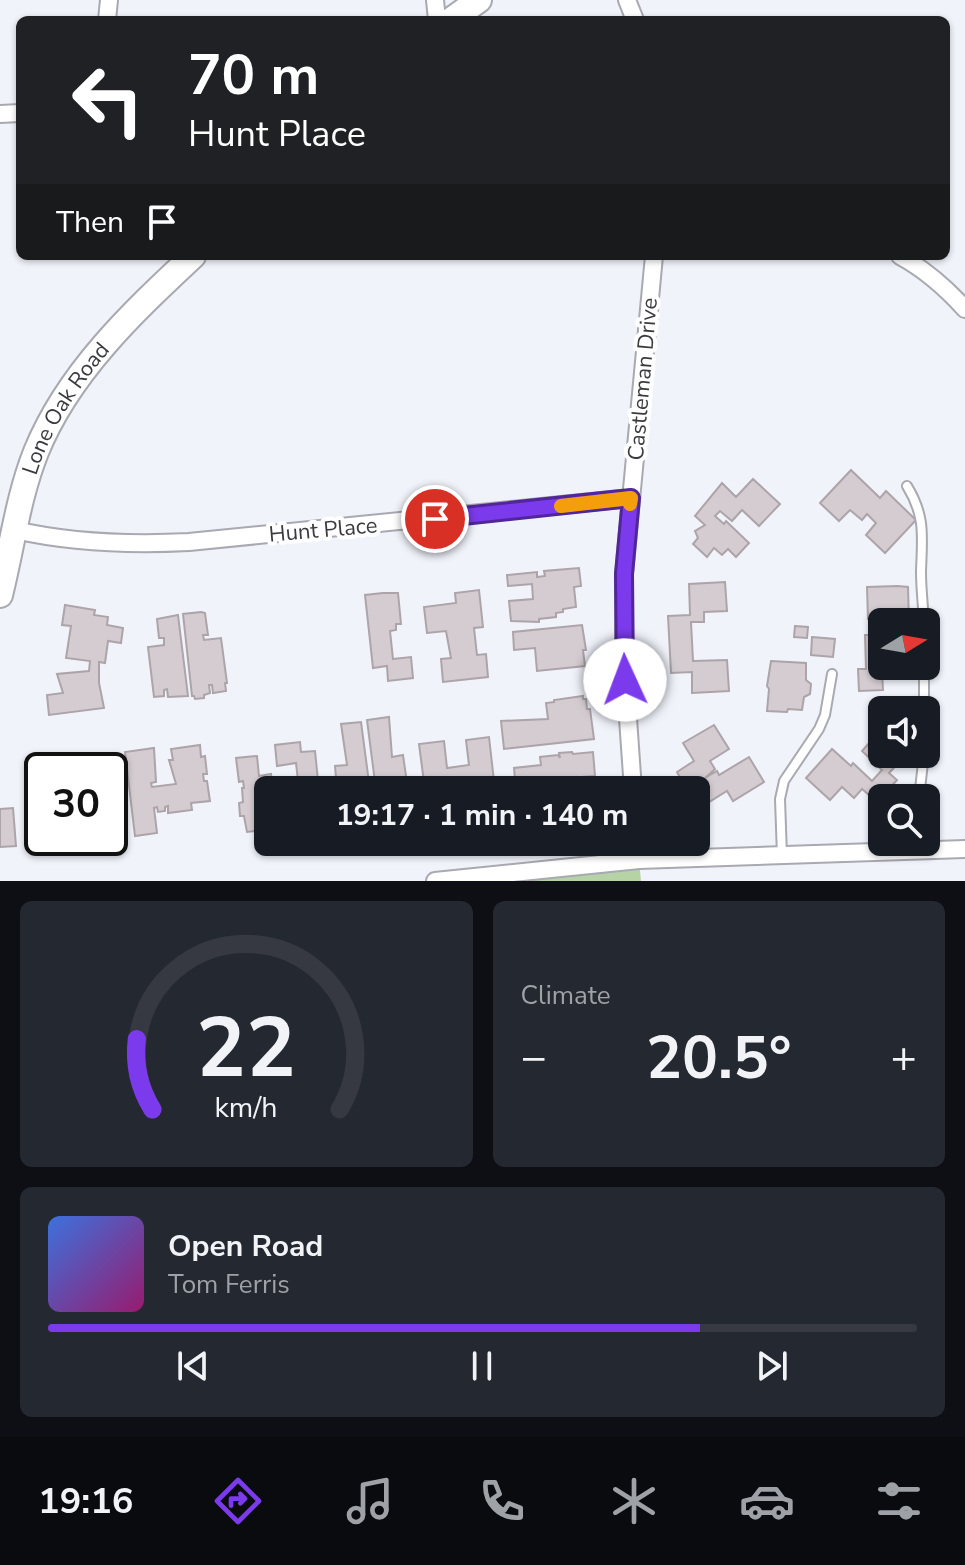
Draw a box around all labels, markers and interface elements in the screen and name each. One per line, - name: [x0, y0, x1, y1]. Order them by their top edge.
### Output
- text: 70 m: [188, 37, 319, 114]
- icon: left: [56, 48, 160, 152]
- text: Hunt Place: [188, 110, 366, 159]
- icon: arrive: [140, 200, 184, 244]
- text: Then: [56, 202, 124, 243]
- street label: Castleman Drive: [621, 296, 665, 462]
- street label: Lone Oak Road: [15, 336, 117, 479]
- pin: [401, 485, 469, 553]
- icon: arrive: [413, 497, 457, 541]
- street label: Hunt Place: [268, 510, 379, 550]
- north arrow: [868, 608, 940, 680]
- map controls: [868, 608, 940, 856]
- position arrow: [583, 638, 667, 722]
- button: sound: [868, 696, 940, 768]
- speed limit sign: 30: [24, 752, 128, 856]
- button: search: [868, 784, 940, 856]
- text: 19:17 · 1 min · 140 m: [336, 795, 628, 836]
- text: Climate: [521, 978, 611, 1013]
- text: 22: [196, 992, 296, 1105]
- text: 20.5°: [646, 1017, 792, 1099]
- text: −: [521, 1028, 547, 1088]
- text: +: [891, 1028, 917, 1088]
- text: km/h: [215, 1088, 278, 1127]
- text: Open Road: [168, 1226, 323, 1267]
- text: Tom Ferris: [168, 1267, 290, 1302]
- icon: previous: [171, 1344, 215, 1388]
- icon: pause: [460, 1344, 504, 1388]
- icon: next: [750, 1344, 794, 1388]
- icon: directions: [210, 1473, 266, 1529]
- icon: music: [342, 1473, 398, 1529]
- icon: phone: [474, 1473, 530, 1529]
- icon: climate: [606, 1473, 662, 1529]
- icon: car: [739, 1473, 795, 1529]
- icon: filters: [871, 1473, 927, 1529]
- text: 19:16: [38, 1477, 133, 1526]

